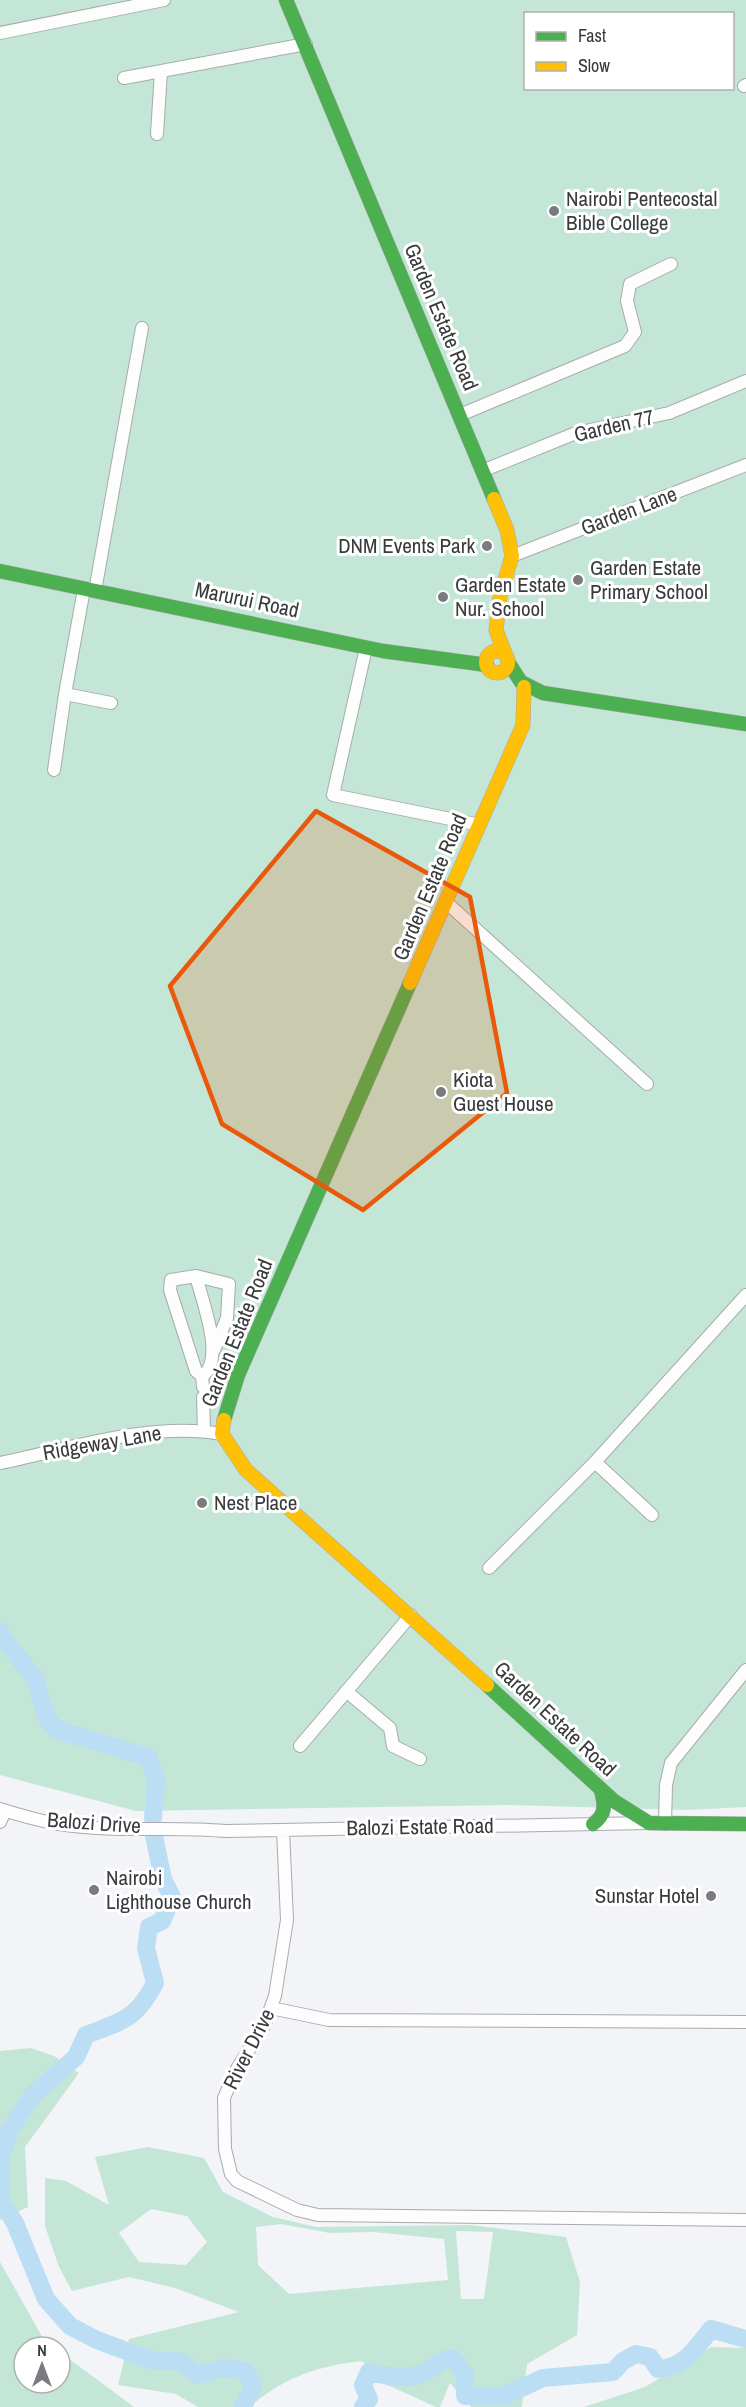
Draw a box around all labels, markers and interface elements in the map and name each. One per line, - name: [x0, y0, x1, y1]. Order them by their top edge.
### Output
- legend: [524, 12, 734, 90]
- text: Fast: [578, 23, 606, 48]
- text: Slow: [578, 53, 610, 78]
- place label: Nairobi Pentecostal Bible College: [566, 184, 717, 237]
- marker: Nairobi Pentecostal Bible College: [547, 204, 561, 218]
- street label: Garden Estate Road: [397, 239, 485, 395]
- street label: Garden 77: [571, 402, 657, 449]
- street label: Garden Lane: [577, 479, 681, 542]
- place label: DNM Events Park: [338, 531, 475, 560]
- marker: DNM Events Park: [480, 539, 494, 553]
- place label: Garden Estate Primary School: [590, 553, 708, 606]
- place label: Garden Estate Nur. School: [455, 570, 566, 623]
- marker: Garden Estate Primary School: [571, 573, 585, 587]
- street label: Marurui Road: [193, 574, 302, 625]
- marker: Garden Estate Nur. School: [436, 590, 450, 604]
- street label: Garden Estate Road: [386, 809, 474, 965]
- place label: Kiota Guest House: [453, 1065, 554, 1118]
- marker: Kiota Guest House: [434, 1085, 448, 1099]
- street label: Garden Estate Road: [194, 1255, 279, 1411]
- street label: Ridgeway Lane: [40, 1418, 163, 1467]
- place label: Nest Place: [214, 1488, 297, 1517]
- marker: Nest Place: [195, 1496, 209, 1510]
- street label: Garden Estate Road: [488, 1654, 623, 1783]
- street label: Balozi Drive: [46, 1805, 142, 1840]
- street label: Balozi Estate Road: [346, 1811, 494, 1842]
- place label: Nairobi Lighthouse Church: [106, 1863, 252, 1916]
- place label: Sunstar Hotel: [595, 1881, 699, 1910]
- marker: Nairobi Lighthouse Church: [87, 1883, 101, 1897]
- marker: Sunstar Hotel: [704, 1889, 718, 1903]
- street label: River Drive: [216, 2003, 281, 2094]
- north arrow: [12, 2335, 72, 2395]
- text: N: [37, 2339, 47, 2361]

